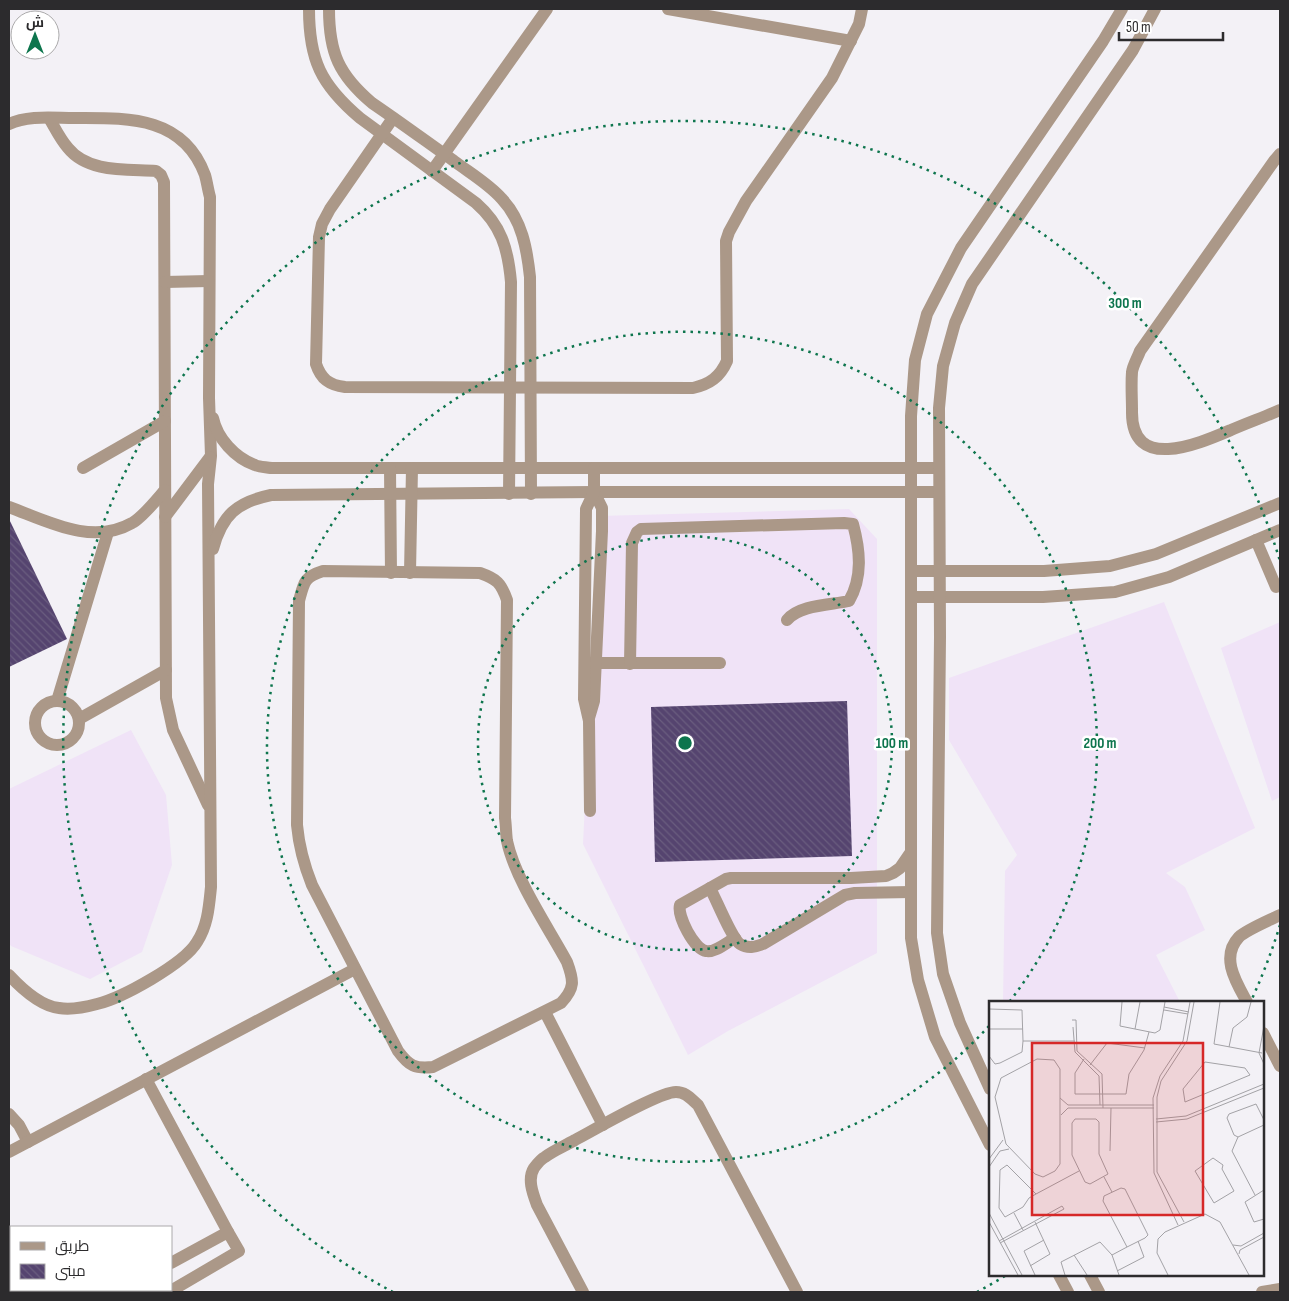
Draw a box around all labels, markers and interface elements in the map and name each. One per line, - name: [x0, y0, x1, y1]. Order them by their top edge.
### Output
- north arrow: [10, 10, 60, 60]
- scale bar: [1119, 10, 1223, 42]
- text: ش: [26, 14, 44, 31]
- text: 50 m: [1126, 18, 1151, 37]
- text: 300 m: [1108, 294, 1142, 313]
- centre of rings: [676, 734, 694, 752]
- text: 100 m: [876, 734, 908, 753]
- text: 200 m: [1083, 734, 1117, 753]
- inset map: [989, 1001, 1264, 1276]
- legend: [10, 1226, 172, 1291]
- text: طريق: [55, 1237, 89, 1256]
- text: مبنى: [55, 1262, 86, 1281]

